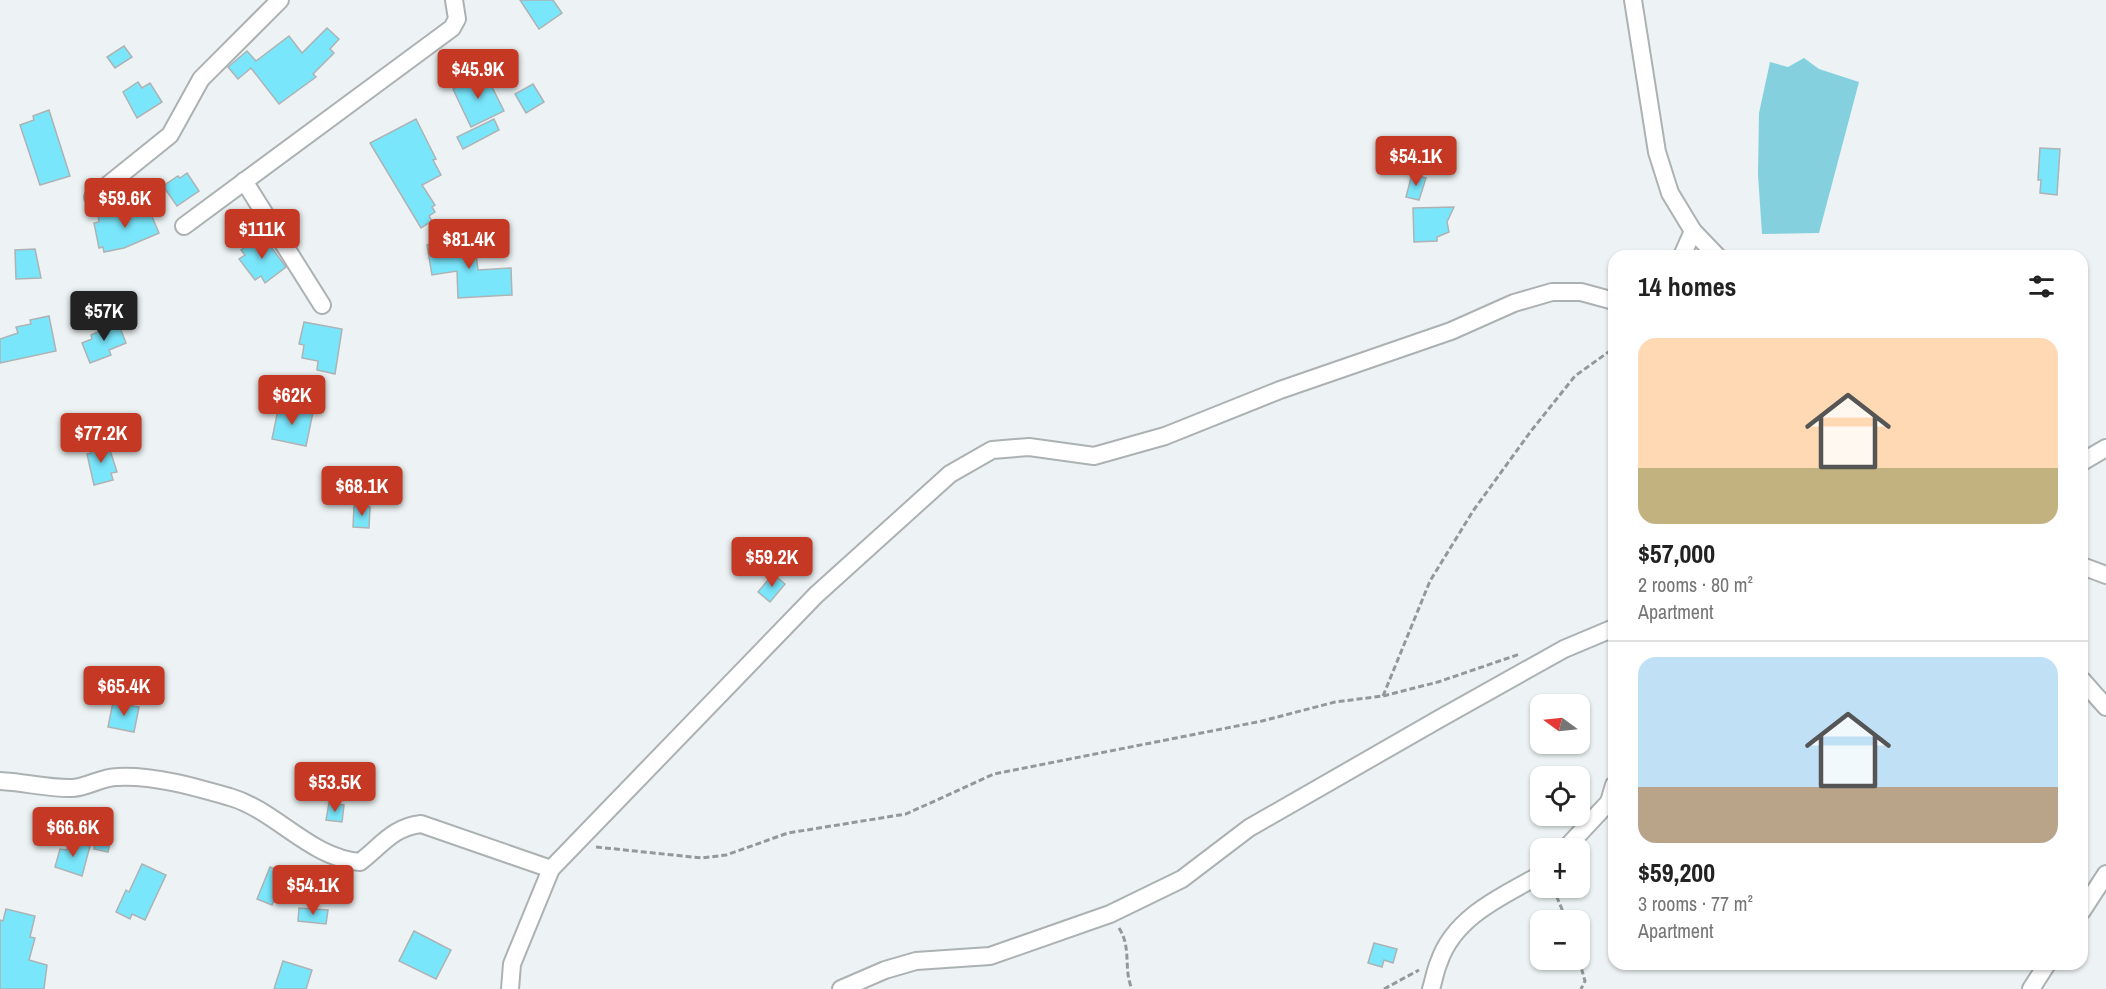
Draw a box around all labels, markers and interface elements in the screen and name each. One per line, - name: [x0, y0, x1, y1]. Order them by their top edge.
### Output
- pin: $45.9K: [429, 49, 527, 100]
- text: $45.9K: [452, 55, 504, 82]
- pin: $54.1K: [1367, 136, 1465, 187]
- text: $54.1K: [1390, 142, 1442, 169]
- pin: $59.6K: [76, 178, 174, 229]
- text: $59.6K: [99, 184, 151, 211]
- pin: $111K: [220, 209, 304, 260]
- text: $111K: [239, 215, 285, 242]
- pin: $81.4K: [420, 219, 518, 270]
- text: $81.4K: [443, 225, 495, 252]
- text: 14 homes: [1638, 269, 1736, 304]
- icon: filters: [2025, 270, 2058, 303]
- pin: $57K: [68, 291, 140, 342]
- text: $57K: [84, 297, 124, 324]
- pin: $62K: [256, 375, 328, 426]
- icon: home: [1794, 377, 1902, 485]
- text: $62K: [272, 381, 312, 408]
- pin: $77.2K: [52, 413, 150, 464]
- text: $77.2K: [75, 419, 127, 446]
- pin: $68.1K: [313, 466, 411, 517]
- text: $68.1K: [336, 472, 388, 499]
- text: $57,000: [1638, 536, 1715, 571]
- pin: $59.2K: [723, 537, 821, 588]
- text: $59.2K: [746, 543, 798, 570]
- text: 2 rooms · 80 m²: [1638, 571, 1753, 598]
- text: Apartment: [1638, 598, 1714, 625]
- pin: $65.4K: [75, 666, 173, 717]
- text: $65.4K: [98, 672, 150, 699]
- north arrow: [1530, 694, 1590, 754]
- map controls: [1530, 694, 1590, 970]
- icon: home: [1794, 696, 1902, 804]
- pin: $53.5K: [286, 762, 384, 813]
- button: locate: [1530, 766, 1590, 826]
- text: $53.5K: [309, 768, 361, 795]
- pin: $66.6K: [24, 807, 122, 858]
- text: $66.6K: [47, 813, 99, 840]
- button: +: [1530, 838, 1590, 898]
- text: $59,200: [1638, 855, 1715, 890]
- pin: $54.1K: [264, 865, 362, 916]
- text: $54.1K: [287, 871, 339, 898]
- text: 3 rooms · 77 m²: [1638, 890, 1753, 917]
- button: −: [1530, 910, 1590, 970]
- text: Apartment: [1638, 917, 1714, 944]

